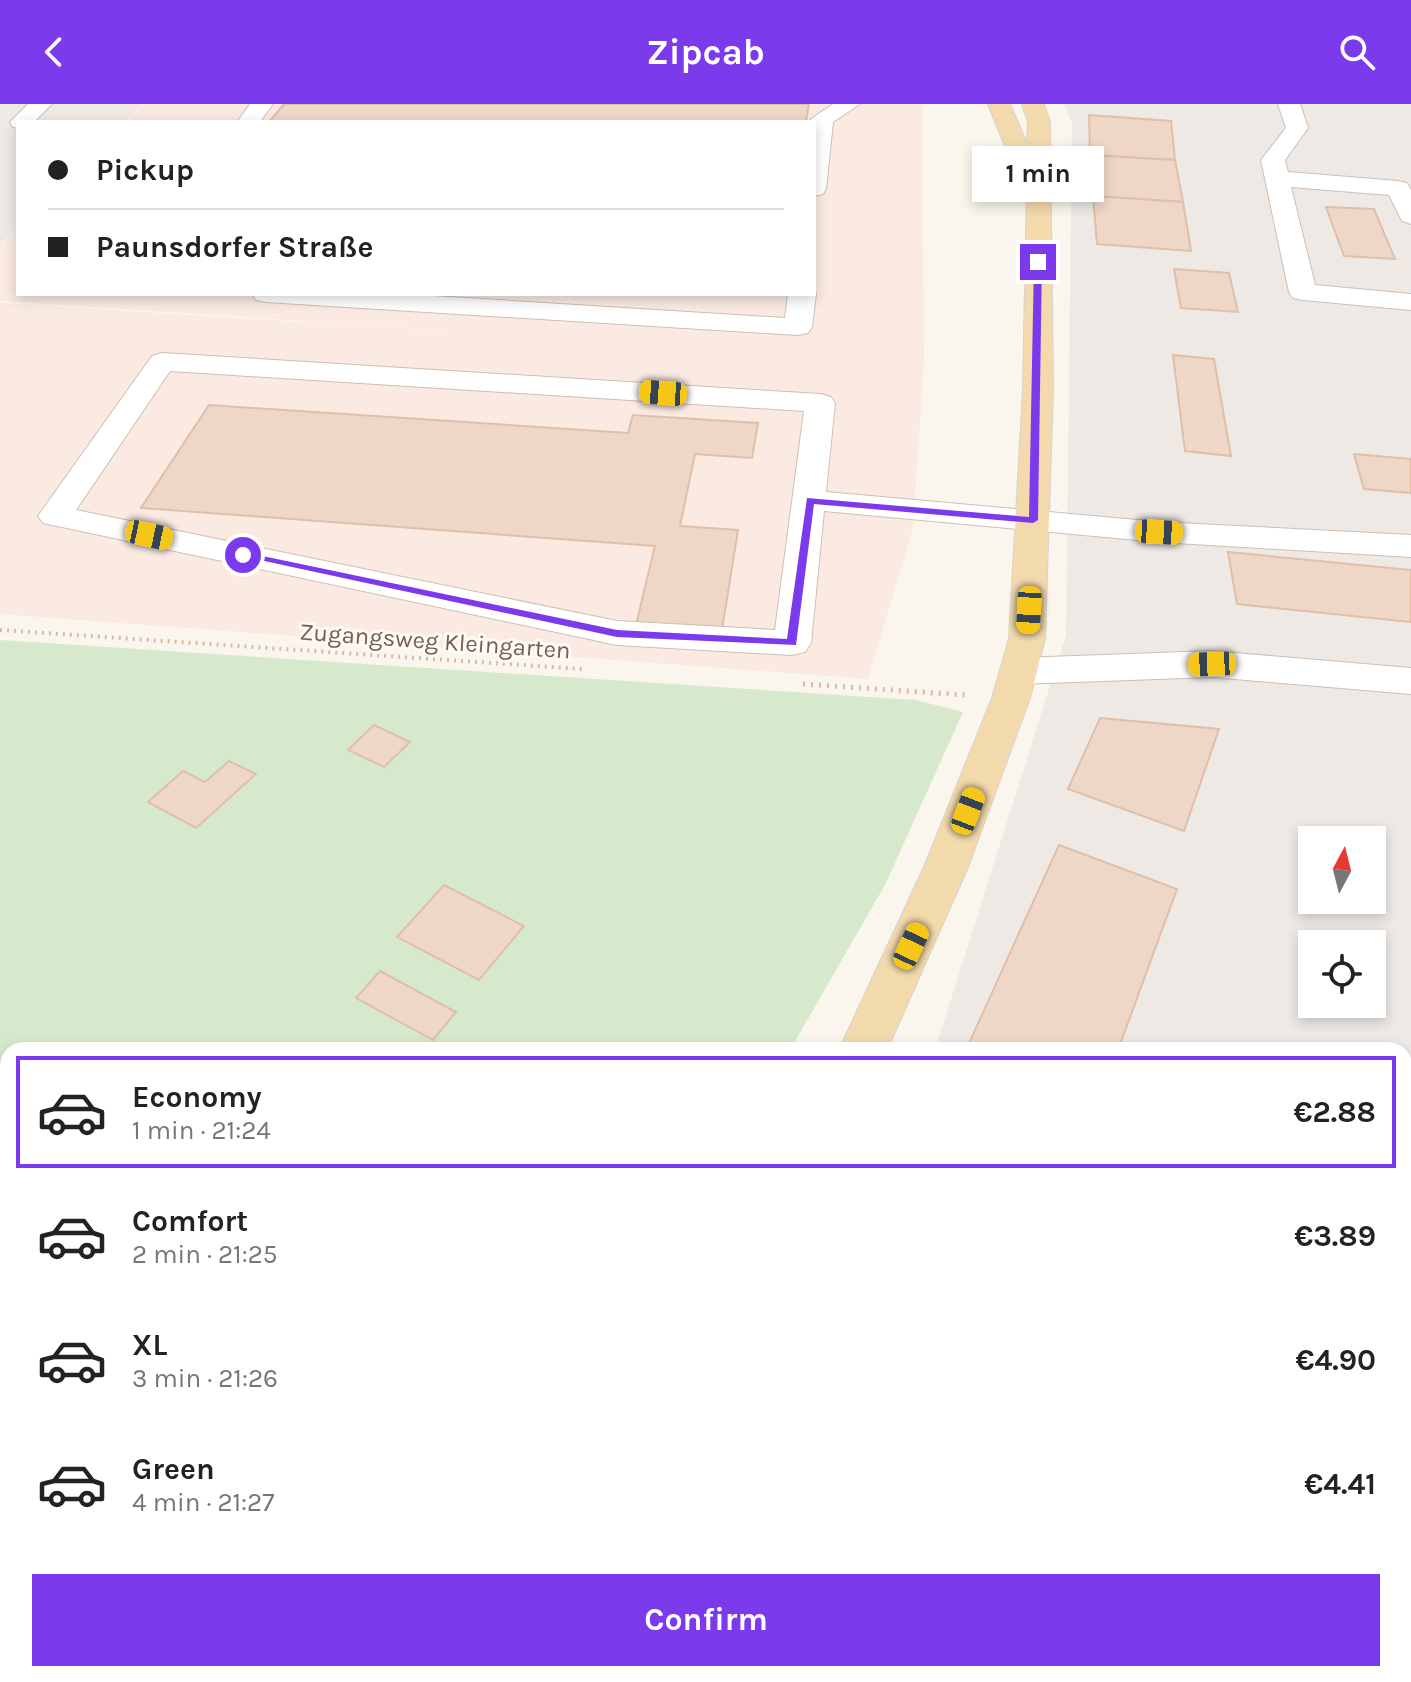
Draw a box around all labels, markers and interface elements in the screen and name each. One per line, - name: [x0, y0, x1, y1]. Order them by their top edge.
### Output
- icon: back: [32, 30, 76, 74]
- icon: search: [1335, 30, 1379, 74]
- text: Zipcab: [646, 31, 765, 73]
- callout: 1 min: [972, 146, 1104, 202]
- text: Pickup: [96, 152, 194, 188]
- text: 1 min: [1005, 158, 1071, 189]
- text: Paunsdorfer Straße: [96, 229, 373, 265]
- route end: [1020, 244, 1056, 280]
- car: [638, 379, 688, 407]
- car: [123, 518, 175, 552]
- car: [1134, 519, 1184, 545]
- route start: [225, 537, 261, 573]
- car: [1016, 585, 1042, 635]
- street label: Zugangsweg Kleingarten: [299, 618, 571, 664]
- car: [1188, 651, 1236, 677]
- car: [948, 784, 988, 838]
- north arrow: [1298, 826, 1386, 914]
- map controls: [1298, 826, 1386, 1018]
- car: [890, 919, 932, 973]
- button: locate: [1298, 930, 1386, 1018]
- icon: car: [36, 1076, 108, 1148]
- text: Economy: [132, 1079, 262, 1115]
- text: €2.88: [1294, 1094, 1376, 1130]
- text: 1 min · 21:24: [132, 1115, 271, 1146]
- icon: car: [36, 1200, 108, 1272]
- text: Comfort: [132, 1203, 248, 1239]
- text: €3.89: [1294, 1218, 1376, 1254]
- text: 2 min · 21:25: [132, 1239, 277, 1270]
- icon: car: [36, 1324, 108, 1396]
- text: XL: [132, 1327, 167, 1363]
- text: €4.90: [1295, 1342, 1376, 1378]
- text: 3 min · 21:26: [132, 1363, 278, 1394]
- icon: car: [36, 1448, 108, 1520]
- text: Green: [132, 1451, 215, 1487]
- text: €4.41: [1304, 1466, 1376, 1502]
- text: 4 min · 21:27: [132, 1487, 274, 1518]
- button: Confirm: [32, 1574, 1380, 1666]

